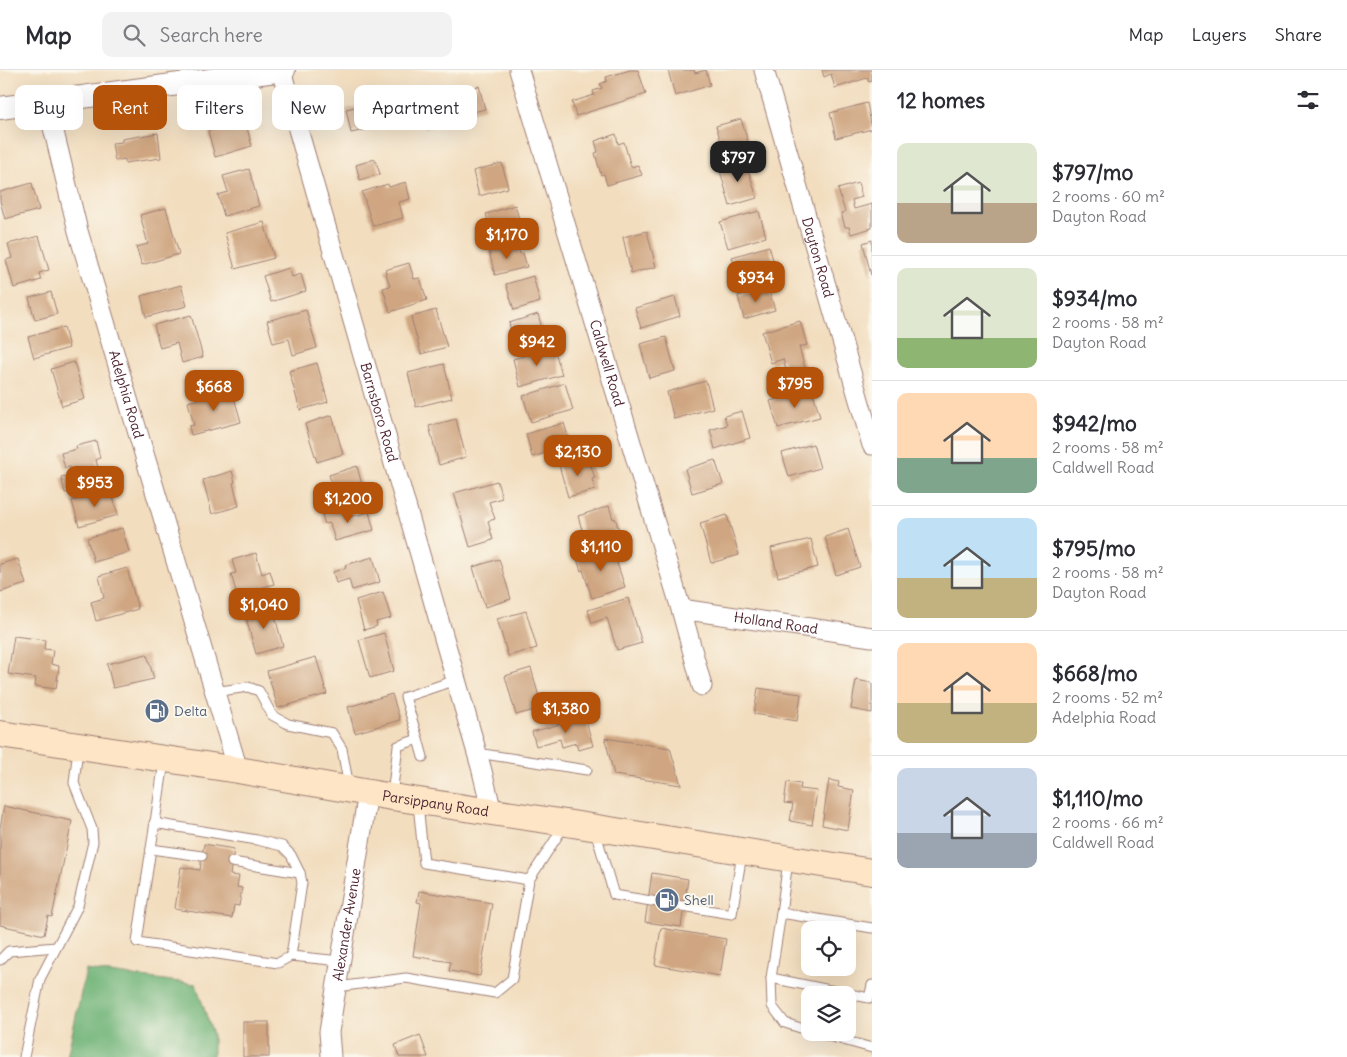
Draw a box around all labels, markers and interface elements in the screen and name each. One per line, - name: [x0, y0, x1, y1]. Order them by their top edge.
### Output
- search box: [102, 12, 452, 57]
- text: Map: [25, 20, 72, 50]
- icon: search: [120, 21, 148, 49]
- text: Search here: [160, 23, 263, 47]
- text: Map: [1128, 23, 1163, 46]
- text: Layers: [1191, 23, 1247, 46]
- text: Share: [1275, 23, 1322, 46]
- chip: Buy: [15, 85, 83, 130]
- chip: Rent: [93, 85, 167, 130]
- chip: Filters: [177, 85, 262, 130]
- chip: New: [272, 85, 344, 130]
- chip: Apartment: [354, 85, 477, 130]
- icon: filters: [1294, 86, 1322, 114]
- text: 12 homes: [897, 87, 985, 114]
- pin: $797: [708, 140, 768, 183]
- text: $797: [721, 147, 755, 167]
- text: $797/mo: [1052, 159, 1133, 186]
- icon: home: [937, 163, 997, 223]
- text: 2 rooms · 60 m²: [1052, 186, 1165, 206]
- text: Dayton Road: [1052, 206, 1146, 226]
- street label: Dayton Road: [798, 215, 838, 300]
- pin: $1,170: [466, 218, 548, 260]
- text: $1,170: [486, 224, 528, 244]
- pin: $934: [726, 260, 786, 303]
- text: $934: [738, 267, 774, 287]
- text: $934/mo: [1052, 285, 1137, 312]
- icon: home: [937, 288, 997, 348]
- text: 2 rooms · 58 m²: [1052, 312, 1164, 332]
- street label: Caldwell Road: [586, 318, 629, 409]
- pin: $942: [507, 324, 567, 367]
- text: $942: [519, 331, 555, 351]
- text: Dayton Road: [1052, 332, 1146, 352]
- street label: Adelphia Road: [105, 348, 148, 441]
- street label: Barnsboro Road: [356, 360, 402, 464]
- pin: $795: [765, 366, 825, 409]
- pin: $668: [184, 370, 244, 412]
- text: $795: [777, 373, 813, 393]
- text: $668: [196, 376, 232, 396]
- text: $942/mo: [1052, 410, 1137, 437]
- icon: home: [937, 413, 997, 473]
- pin: $2,130: [537, 434, 619, 477]
- text: 2 rooms · 58 m²: [1052, 437, 1164, 457]
- text: $2,130: [555, 441, 601, 461]
- text: Caldwell Road: [1052, 457, 1154, 477]
- pin: $953: [65, 466, 125, 508]
- text: $953: [77, 472, 113, 492]
- pin: $1,200: [307, 482, 389, 524]
- text: $1,200: [324, 488, 372, 508]
- pin: $1,110: [560, 530, 642, 572]
- text: $795/mo: [1052, 535, 1136, 562]
- text: $1,110: [581, 536, 621, 556]
- icon: home: [937, 538, 997, 598]
- text: 2 rooms · 58 m²: [1052, 562, 1164, 582]
- text: Dayton Road: [1052, 582, 1146, 602]
- pin: $1,040: [223, 588, 305, 630]
- text: $1,040: [240, 594, 288, 614]
- street label: Holland Road: [733, 608, 819, 638]
- text: $668/mo: [1052, 660, 1138, 687]
- icon: home: [937, 663, 997, 723]
- text: 2 rooms · 52 m²: [1052, 687, 1163, 707]
- pin: $1,380: [525, 692, 607, 734]
- fuel station icon: Delta: [144, 698, 170, 724]
- text: $1,380: [542, 698, 590, 718]
- place label: Delta: [174, 702, 207, 720]
- text: Adelphia Road: [1052, 707, 1156, 727]
- text: $1,110/mo: [1052, 785, 1143, 812]
- street label: Parsippany Road: [381, 786, 490, 820]
- icon: home: [937, 788, 997, 848]
- text: 2 rooms · 66 m²: [1052, 812, 1164, 832]
- text: Caldwell Road: [1052, 832, 1154, 852]
- street label: Alexander Avenue: [328, 867, 365, 982]
- fuel station icon: Shell: [654, 887, 680, 913]
- place label: Shell: [684, 891, 714, 909]
- map controls: [801, 921, 856, 1041]
- button: locate: [801, 921, 856, 976]
- button: layers: [801, 986, 856, 1041]

